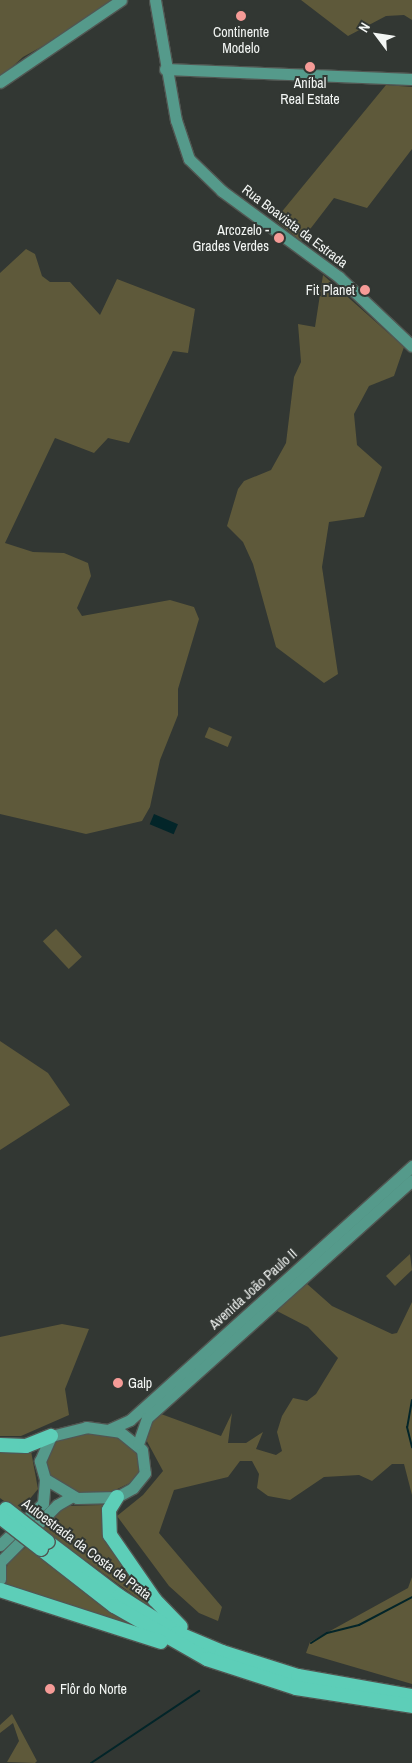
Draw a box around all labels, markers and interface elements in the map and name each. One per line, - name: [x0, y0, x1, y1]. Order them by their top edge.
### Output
- marker: Continente Modelo: [235, 10, 247, 22]
- north arrow: [352, 10, 402, 60]
- text: N: [354, 19, 374, 35]
- place label: Continente Modelo: [213, 24, 269, 56]
- marker: Aníbal Real Estate: [304, 61, 316, 73]
- place label: Aníbal Real Estate: [280, 75, 340, 108]
- street label: Rua Boavista da Estrada: [239, 181, 351, 271]
- place label: Arcozelo - Grades Verdes: [192, 222, 269, 254]
- marker: Arcozelo - Grades Verdes: [273, 232, 285, 244]
- place label: Fit Planet: [306, 282, 355, 298]
- marker: Fit Planet: [359, 284, 371, 296]
- street label: Avenida João Paulo II: [206, 1245, 300, 1333]
- place label: Galp: [128, 1375, 152, 1391]
- marker: Galp: [112, 1377, 124, 1389]
- street label: Autoestrada da Costa de Prata: [19, 1495, 155, 1603]
- place label: Flôr do Norte: [60, 1681, 127, 1697]
- marker: Flôr do Norte: [44, 1683, 56, 1695]

